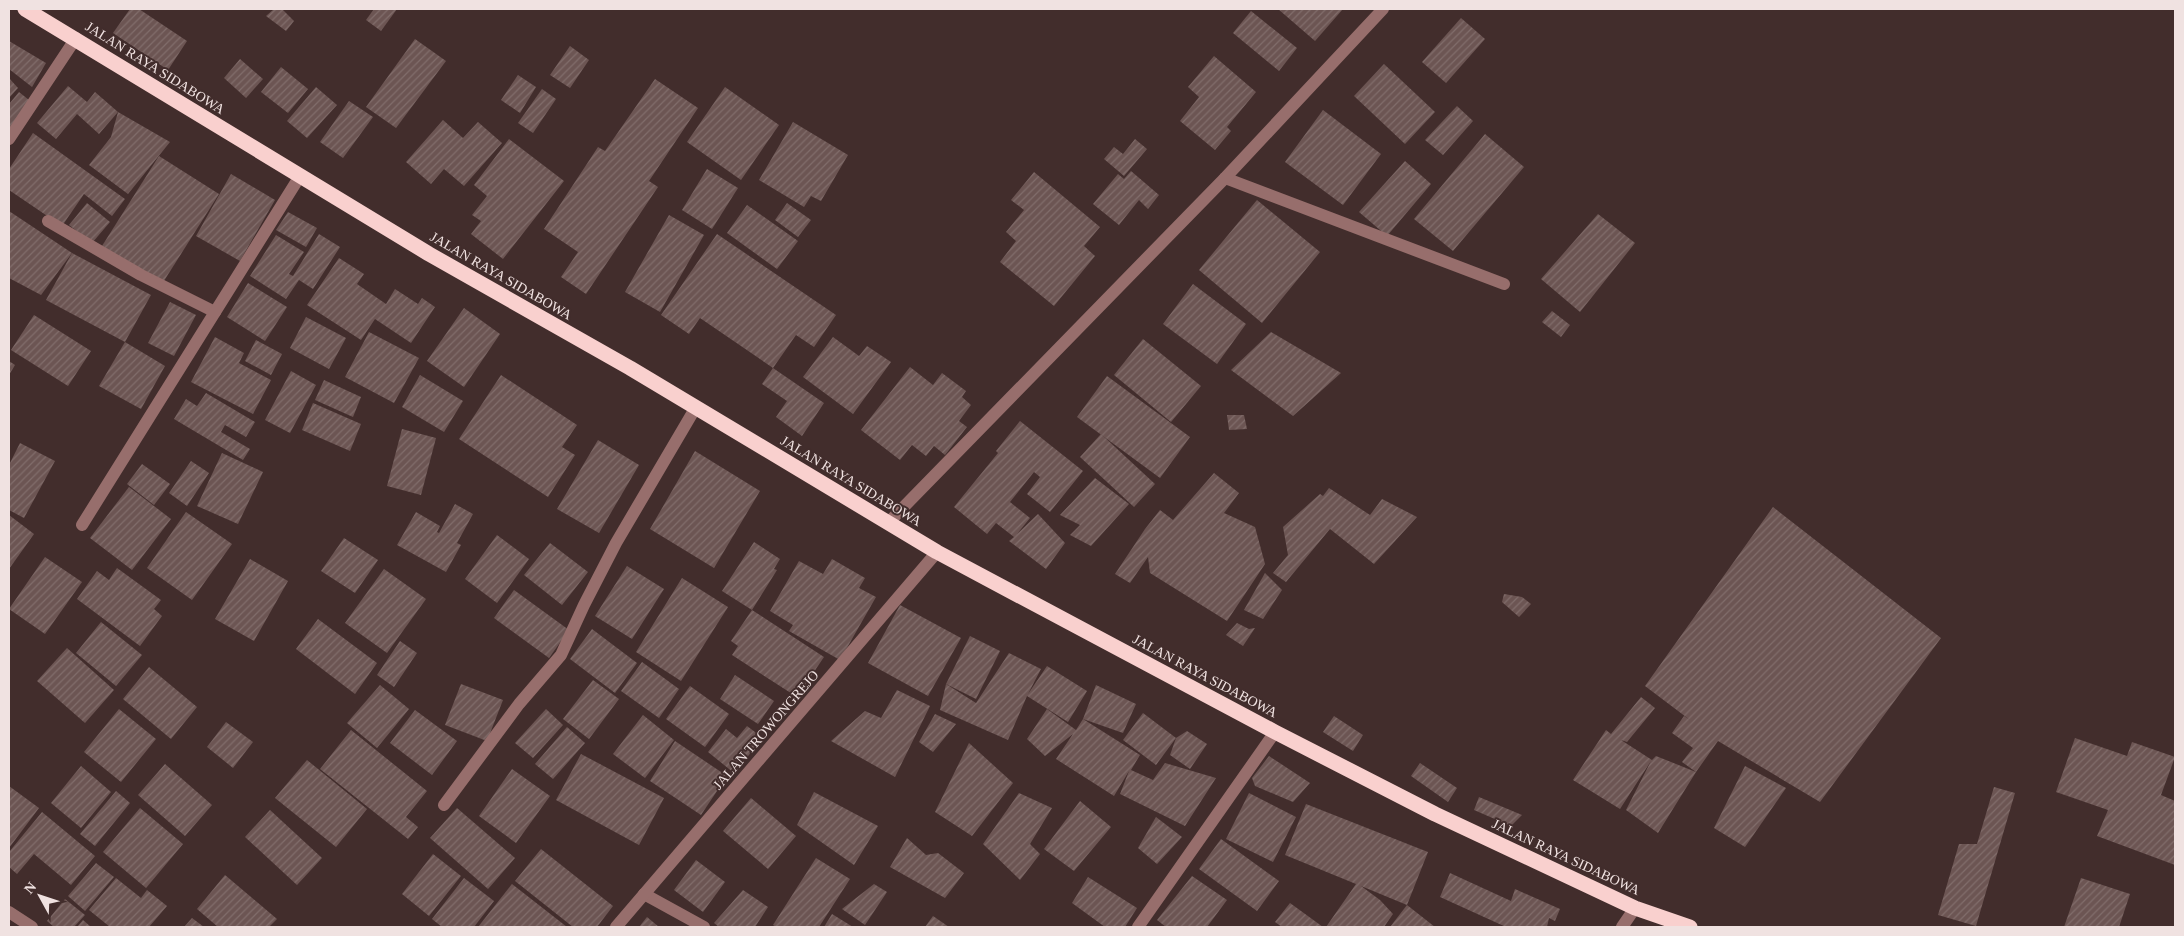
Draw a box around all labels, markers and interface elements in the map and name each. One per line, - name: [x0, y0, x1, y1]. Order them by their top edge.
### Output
- street label: JALAN RAYA SIDABOWA: [83, 19, 228, 118]
- street label: JALAN RAYA SIDABOWA: [427, 229, 575, 323]
- street label: JALAN RAYA SIDABOWA: [778, 433, 925, 529]
- street label: JALAN RAYA SIDABOWA: [1130, 632, 1281, 721]
- street label: JALAN TROWONGREJO: [710, 668, 822, 792]
- street label: JALAN RAYA SIDABOWA: [1490, 816, 1643, 898]
- north arrow: [15, 871, 65, 921]
- text: N: [21, 879, 39, 897]

